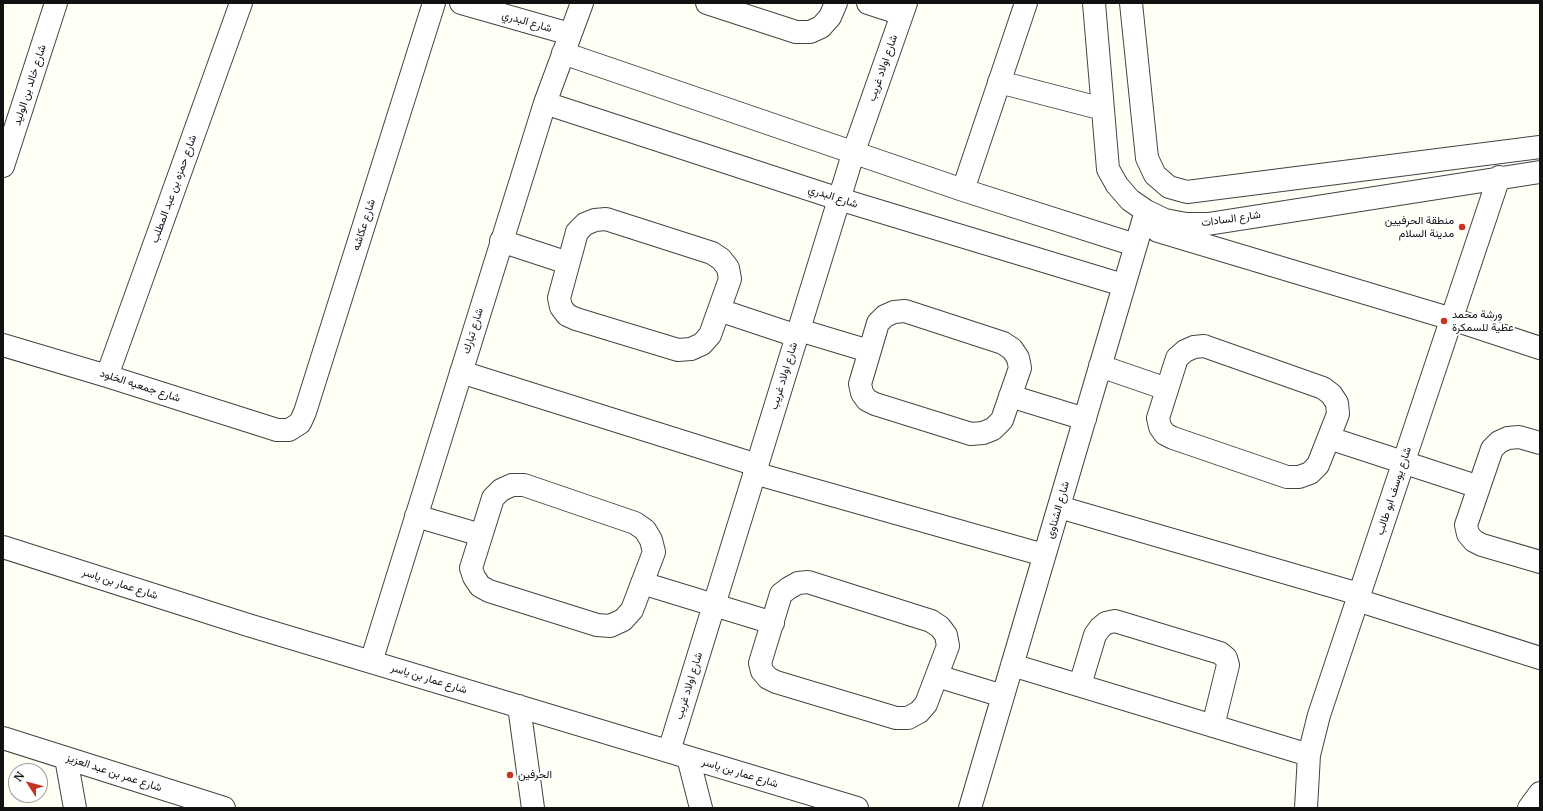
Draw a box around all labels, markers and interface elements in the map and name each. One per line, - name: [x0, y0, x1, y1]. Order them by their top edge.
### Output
- street label: شارع البدري: [500, 9, 554, 35]
- street label: شارع اولاد غريب: [865, 33, 901, 103]
- street label: شارع خالد بن الوليد: [11, 43, 49, 127]
- street label: شارع حمزه بن عبد المطلب: [148, 133, 200, 245]
- street label: شارع البدري: [806, 183, 860, 211]
- street label: شارع عكاشه: [349, 198, 379, 252]
- street label: شارع السادات: [1200, 208, 1262, 230]
- place label: منطقة الحرفيين مدينة السلام: [1385, 214, 1454, 240]
- marker: منطقة الحرفيين مدينة السلام: [1457, 222, 1467, 232]
- street label: شارع تبارك: [460, 306, 486, 356]
- place label: ورشة محمد عطية للسمكرة: [1452, 308, 1514, 334]
- marker: ورشة محمد عطية للسمكرة: [1439, 316, 1449, 326]
- street label: شارع اولاد غريب: [767, 341, 801, 411]
- street label: شارع جمعيه الخلود: [98, 367, 182, 405]
- street label: شارع يوسف ابو طالب: [1374, 445, 1414, 537]
- street label: شارع الشناوى: [1044, 480, 1072, 540]
- street label: شارع عمار بن ياسر: [80, 566, 160, 602]
- street label: شارع اولاد غريب: [672, 651, 706, 721]
- street label: شارع عمار بن ياسر: [389, 661, 469, 697]
- street label: شارع عمر بن عبد العزيز: [65, 751, 163, 795]
- street label: شارع عمار بن ياسر: [700, 755, 780, 791]
- north arrow: [8, 763, 48, 803]
- place label: الحرفين: [518, 768, 552, 782]
- text: N: [11, 769, 27, 784]
- marker: الحرفين: [505, 770, 515, 780]

